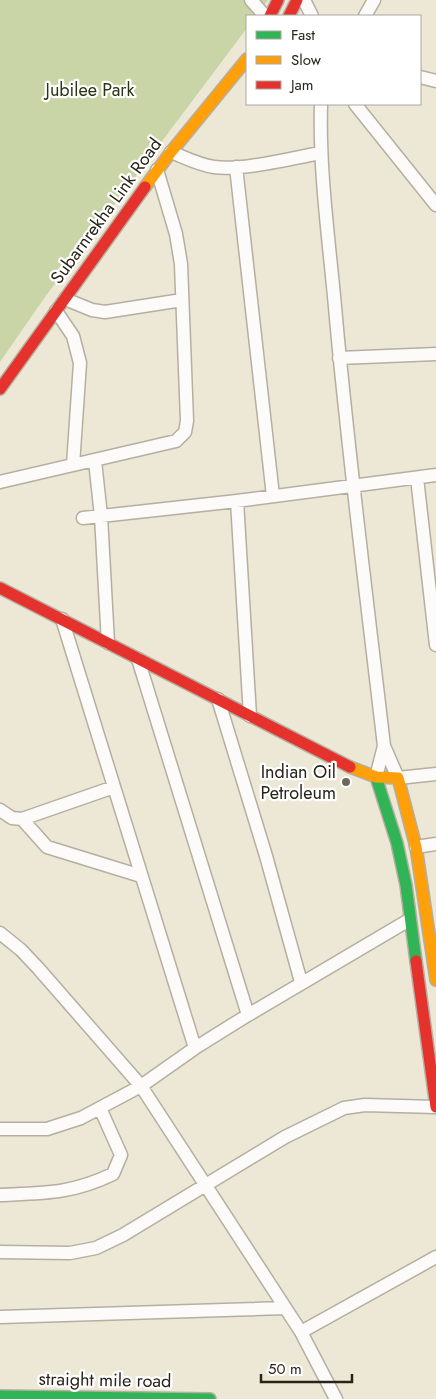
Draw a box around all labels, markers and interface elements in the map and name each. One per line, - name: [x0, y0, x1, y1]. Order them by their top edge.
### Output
- legend: [246, 15, 421, 105]
- text: Fast: [291, 24, 315, 46]
- text: Slow: [291, 49, 322, 71]
- text: Jam: [289, 74, 314, 96]
- park label: Jubilee Park: [44, 77, 135, 103]
- street label: Subarnrekha Link Road: [44, 133, 168, 289]
- place label: Indian Oil Petroleum: [260, 759, 336, 806]
- marker: Indian Oil Petroleum: [340, 776, 352, 788]
- scale bar: [261, 1352, 352, 1384]
- text: 50 m: [268, 1358, 302, 1380]
- street label: straight mile road: [38, 1366, 172, 1394]

